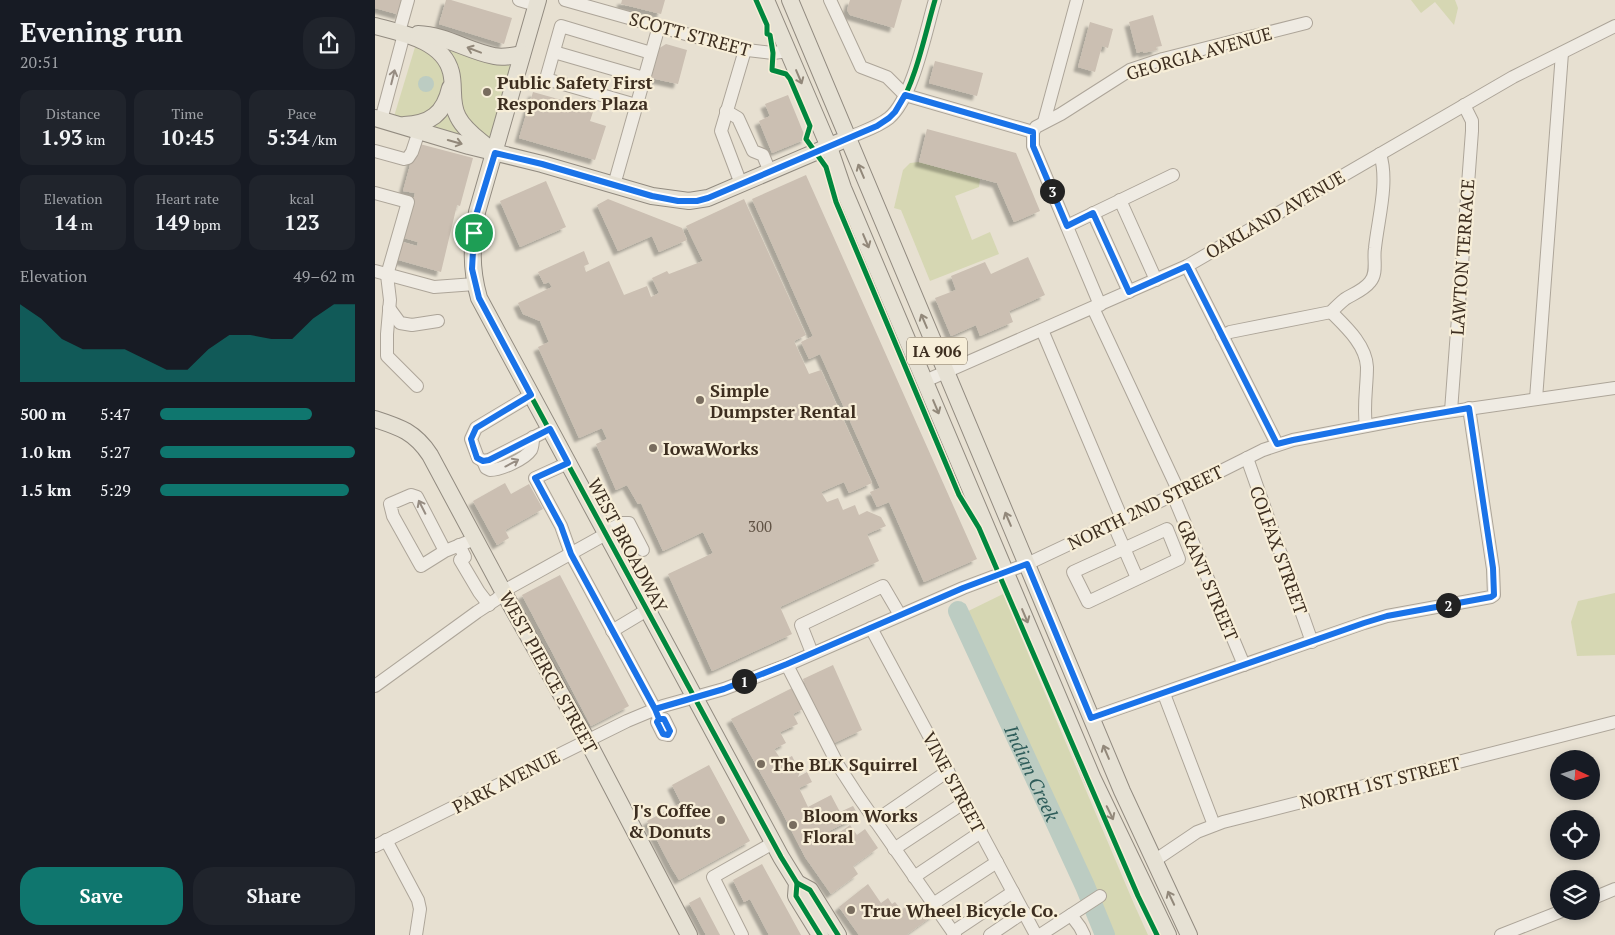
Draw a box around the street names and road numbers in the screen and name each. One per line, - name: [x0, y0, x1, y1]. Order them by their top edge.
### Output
- street label: SCOTT STREET: [627, 6, 753, 62]
- street label: GEORGIA AVENUE: [1123, 21, 1275, 85]
- street label: OAKLAND AVENUE: [1201, 164, 1349, 264]
- street label: LAWTON TERRACE: [1445, 178, 1479, 336]
- road number: IA 906: [907, 338, 967, 364]
- street label: NORTH 2ND STREET: [1063, 459, 1227, 555]
- street label: WEST BROADWAY: [583, 474, 674, 617]
- street label: COLFAX STREET: [1245, 482, 1313, 618]
- street label: GRANT STREET: [1172, 516, 1244, 644]
- street label: WEST PIERCE STREET: [494, 587, 604, 757]
- street label: VINE STREET: [917, 727, 991, 837]
- street label: PARK AVENUE: [448, 744, 564, 818]
- street label: NORTH 1ST STREET: [1297, 750, 1463, 814]

